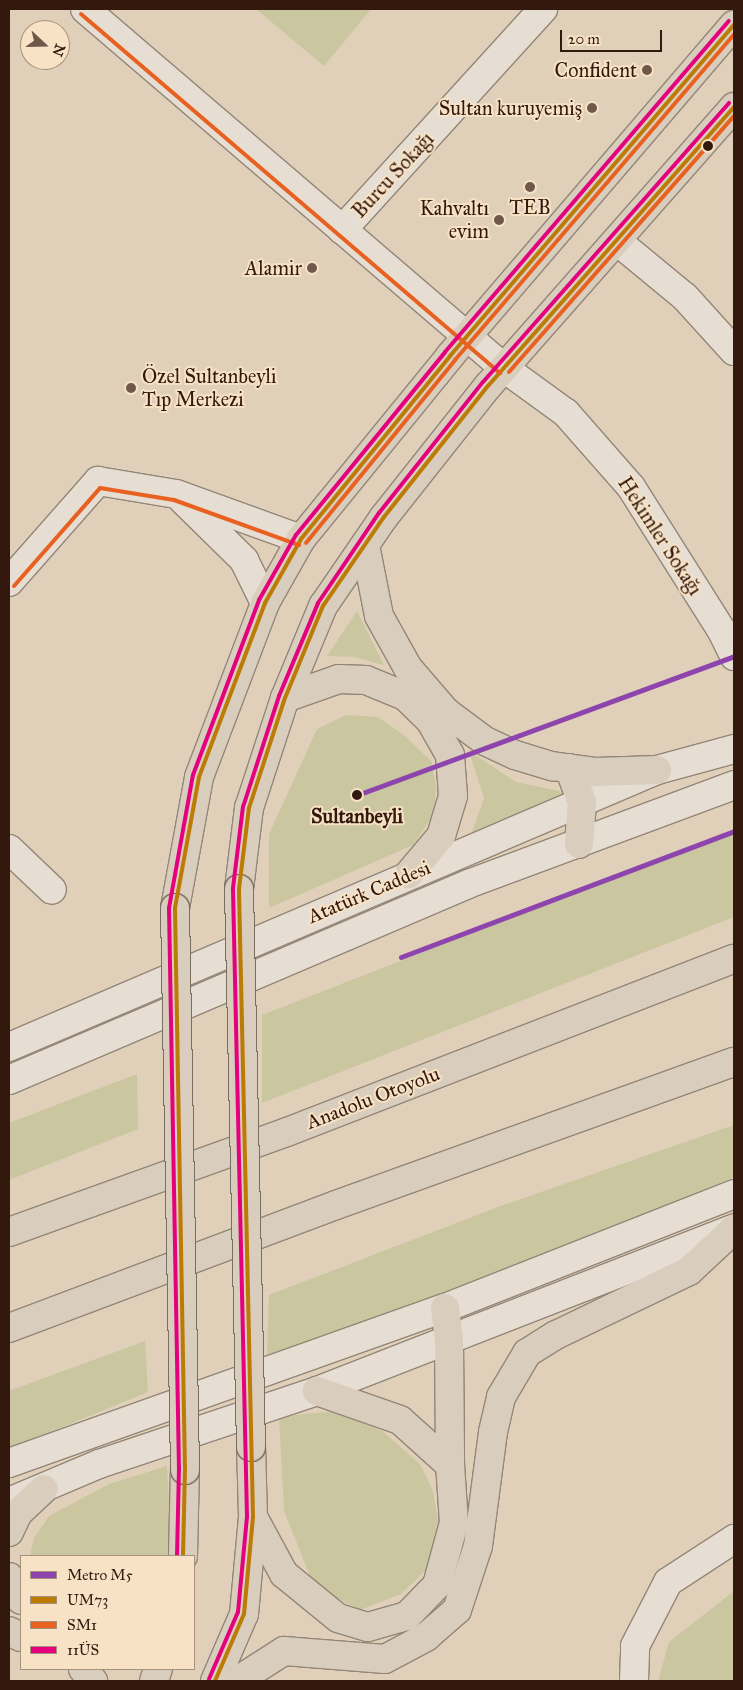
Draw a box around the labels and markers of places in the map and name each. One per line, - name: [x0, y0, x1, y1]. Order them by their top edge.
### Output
- place label: Confident: [555, 58, 637, 82]
- marker: Confident: [641, 64, 653, 76]
- place label: Sultan kuruyemiş: [439, 96, 582, 120]
- marker: Sultan kuruyemiş: [586, 102, 598, 114]
- unlabelled marker: [703, 141, 713, 151]
- marker: TEB: [524, 181, 536, 193]
- place label: TEB: [509, 195, 551, 219]
- place label: Kahvaltı evim: [420, 196, 489, 243]
- marker: Kahvaltı evim: [493, 214, 505, 226]
- place label: Alamir: [245, 256, 302, 280]
- marker: Alamir: [306, 262, 318, 274]
- place label: Özel Sultanbeyli Tıp Merkezi: [142, 364, 276, 411]
- marker: Özel Sultanbeyli Tıp Merkezi: [124, 381, 138, 395]
- marker: Sultanbeyli: [350, 788, 364, 802]
- place label: Sultanbeyli: [311, 804, 403, 828]

